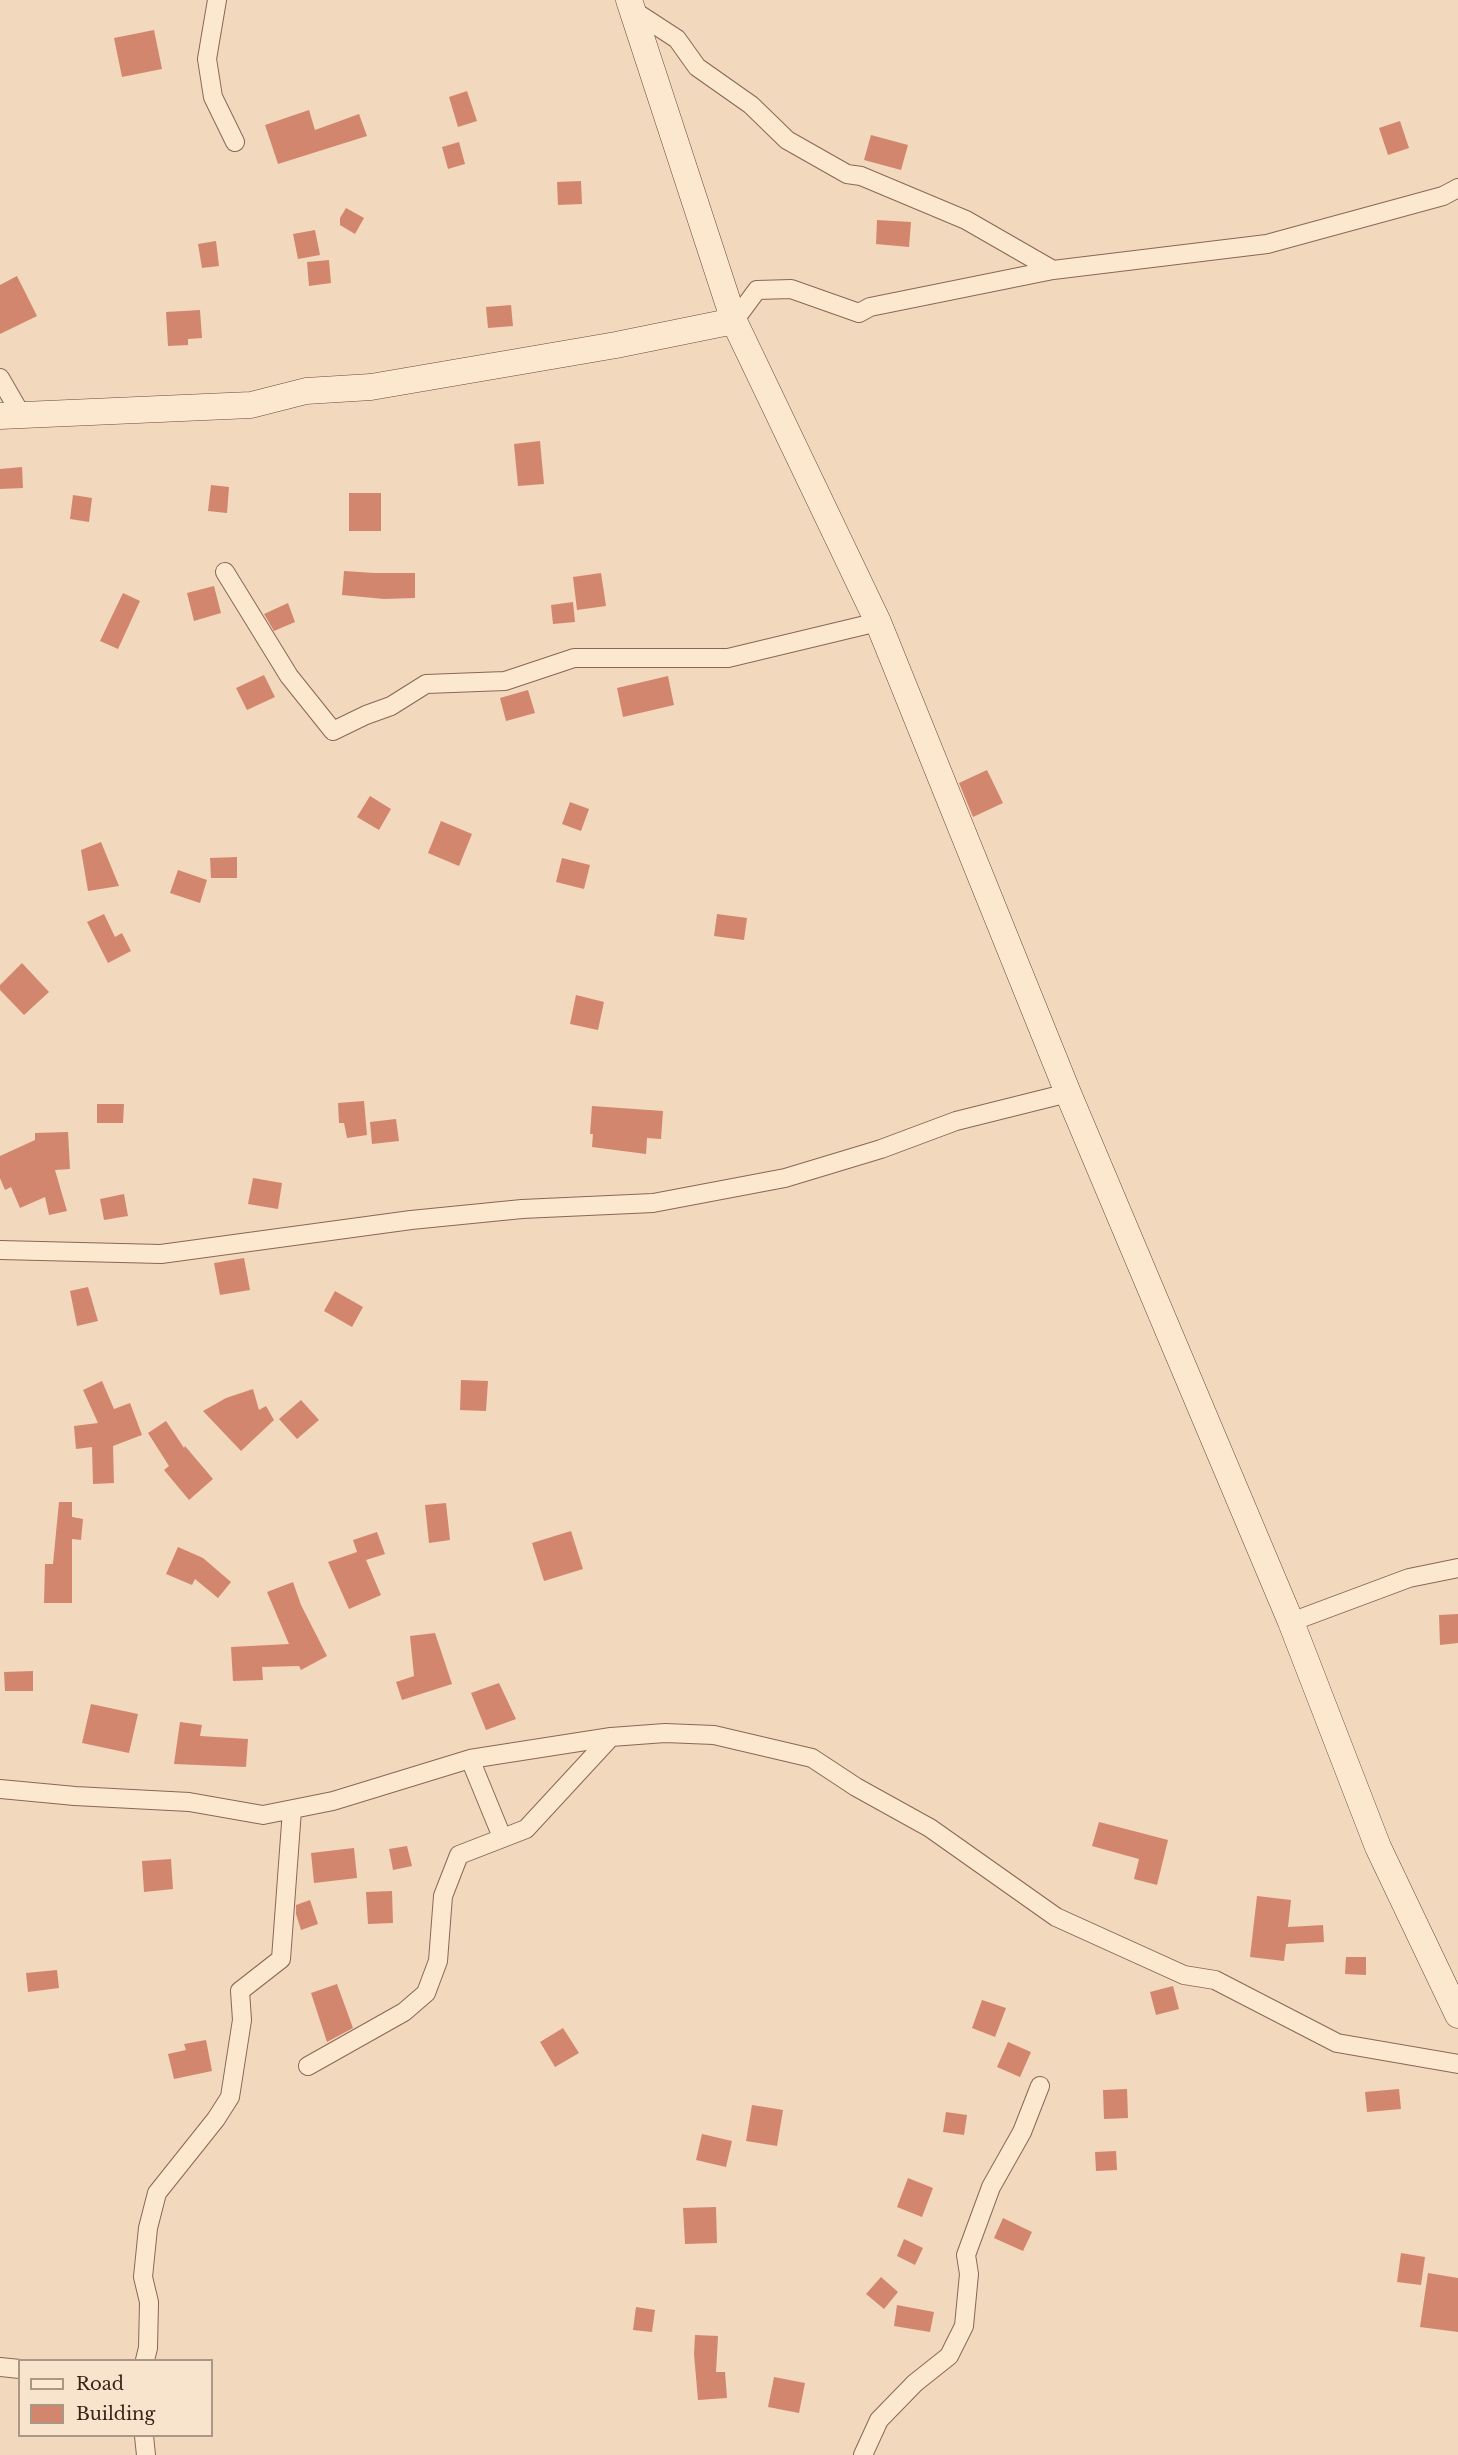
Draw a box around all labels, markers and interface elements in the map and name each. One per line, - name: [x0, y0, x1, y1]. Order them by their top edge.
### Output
- legend: [18, 2359, 213, 2437]
- text: Road: [76, 2373, 124, 2395]
- text: Building: [76, 2403, 155, 2425]

